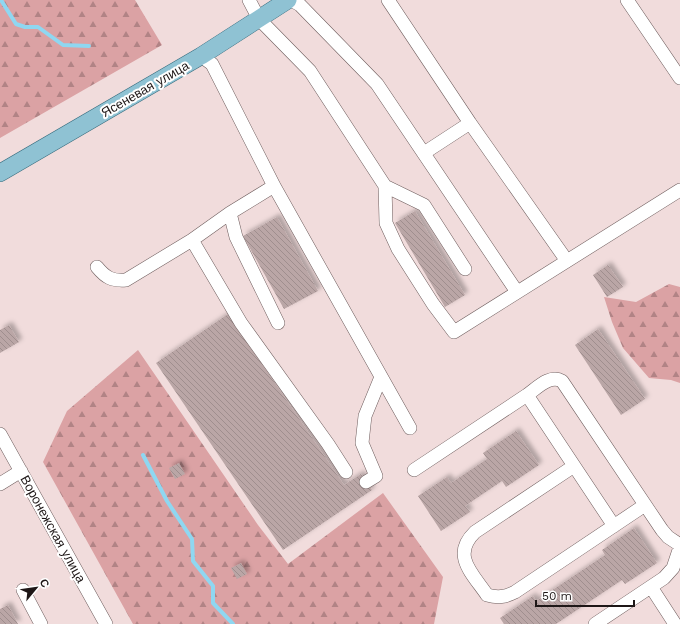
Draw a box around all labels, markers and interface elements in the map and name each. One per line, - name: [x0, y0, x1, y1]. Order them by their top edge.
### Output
- street label: Ясеневая улица: [98, 57, 192, 120]
- street label: Воронежская улица: [17, 473, 89, 586]
- north arrow: [16, 568, 56, 608]
- text: С: [37, 577, 52, 590]
- scale bar: [536, 582, 634, 608]
- text: 50 m: [542, 589, 572, 603]

